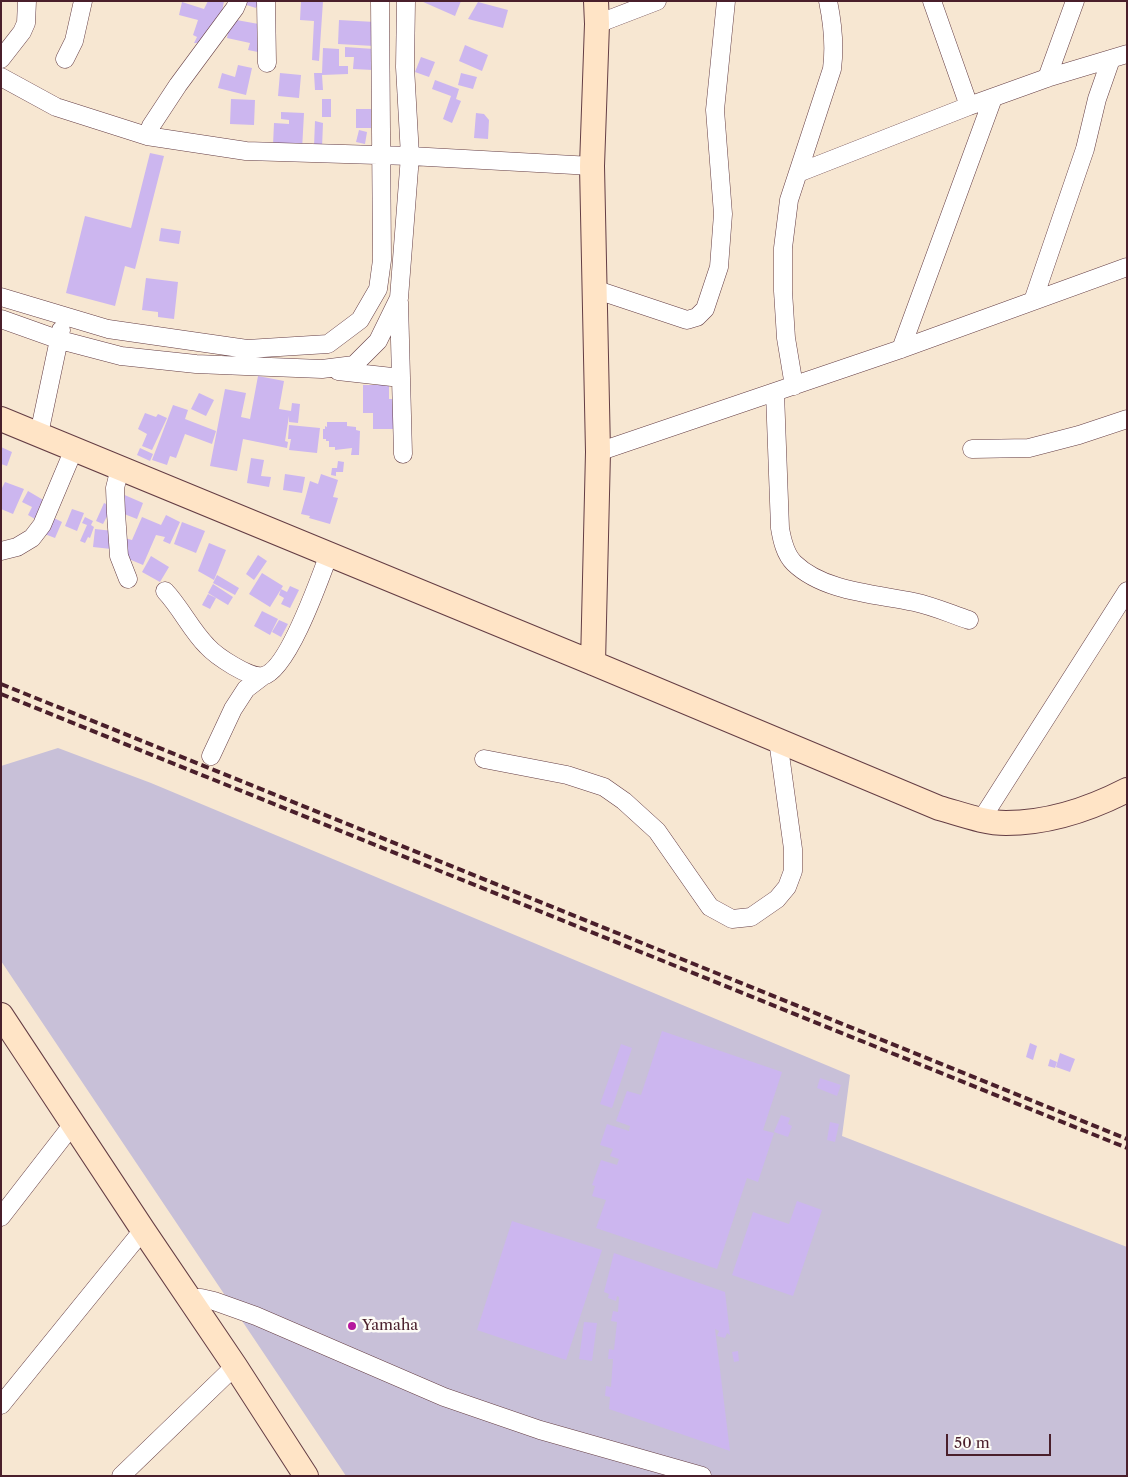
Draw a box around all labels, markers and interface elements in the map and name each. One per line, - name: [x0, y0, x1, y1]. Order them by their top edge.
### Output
- place label: Yamaha: [362, 1317, 418, 1335]
- marker: Yamaha: [346, 1320, 358, 1332]
- scale bar: [948, 1424, 1053, 1456]
- text: 50 m: [954, 1433, 990, 1452]

